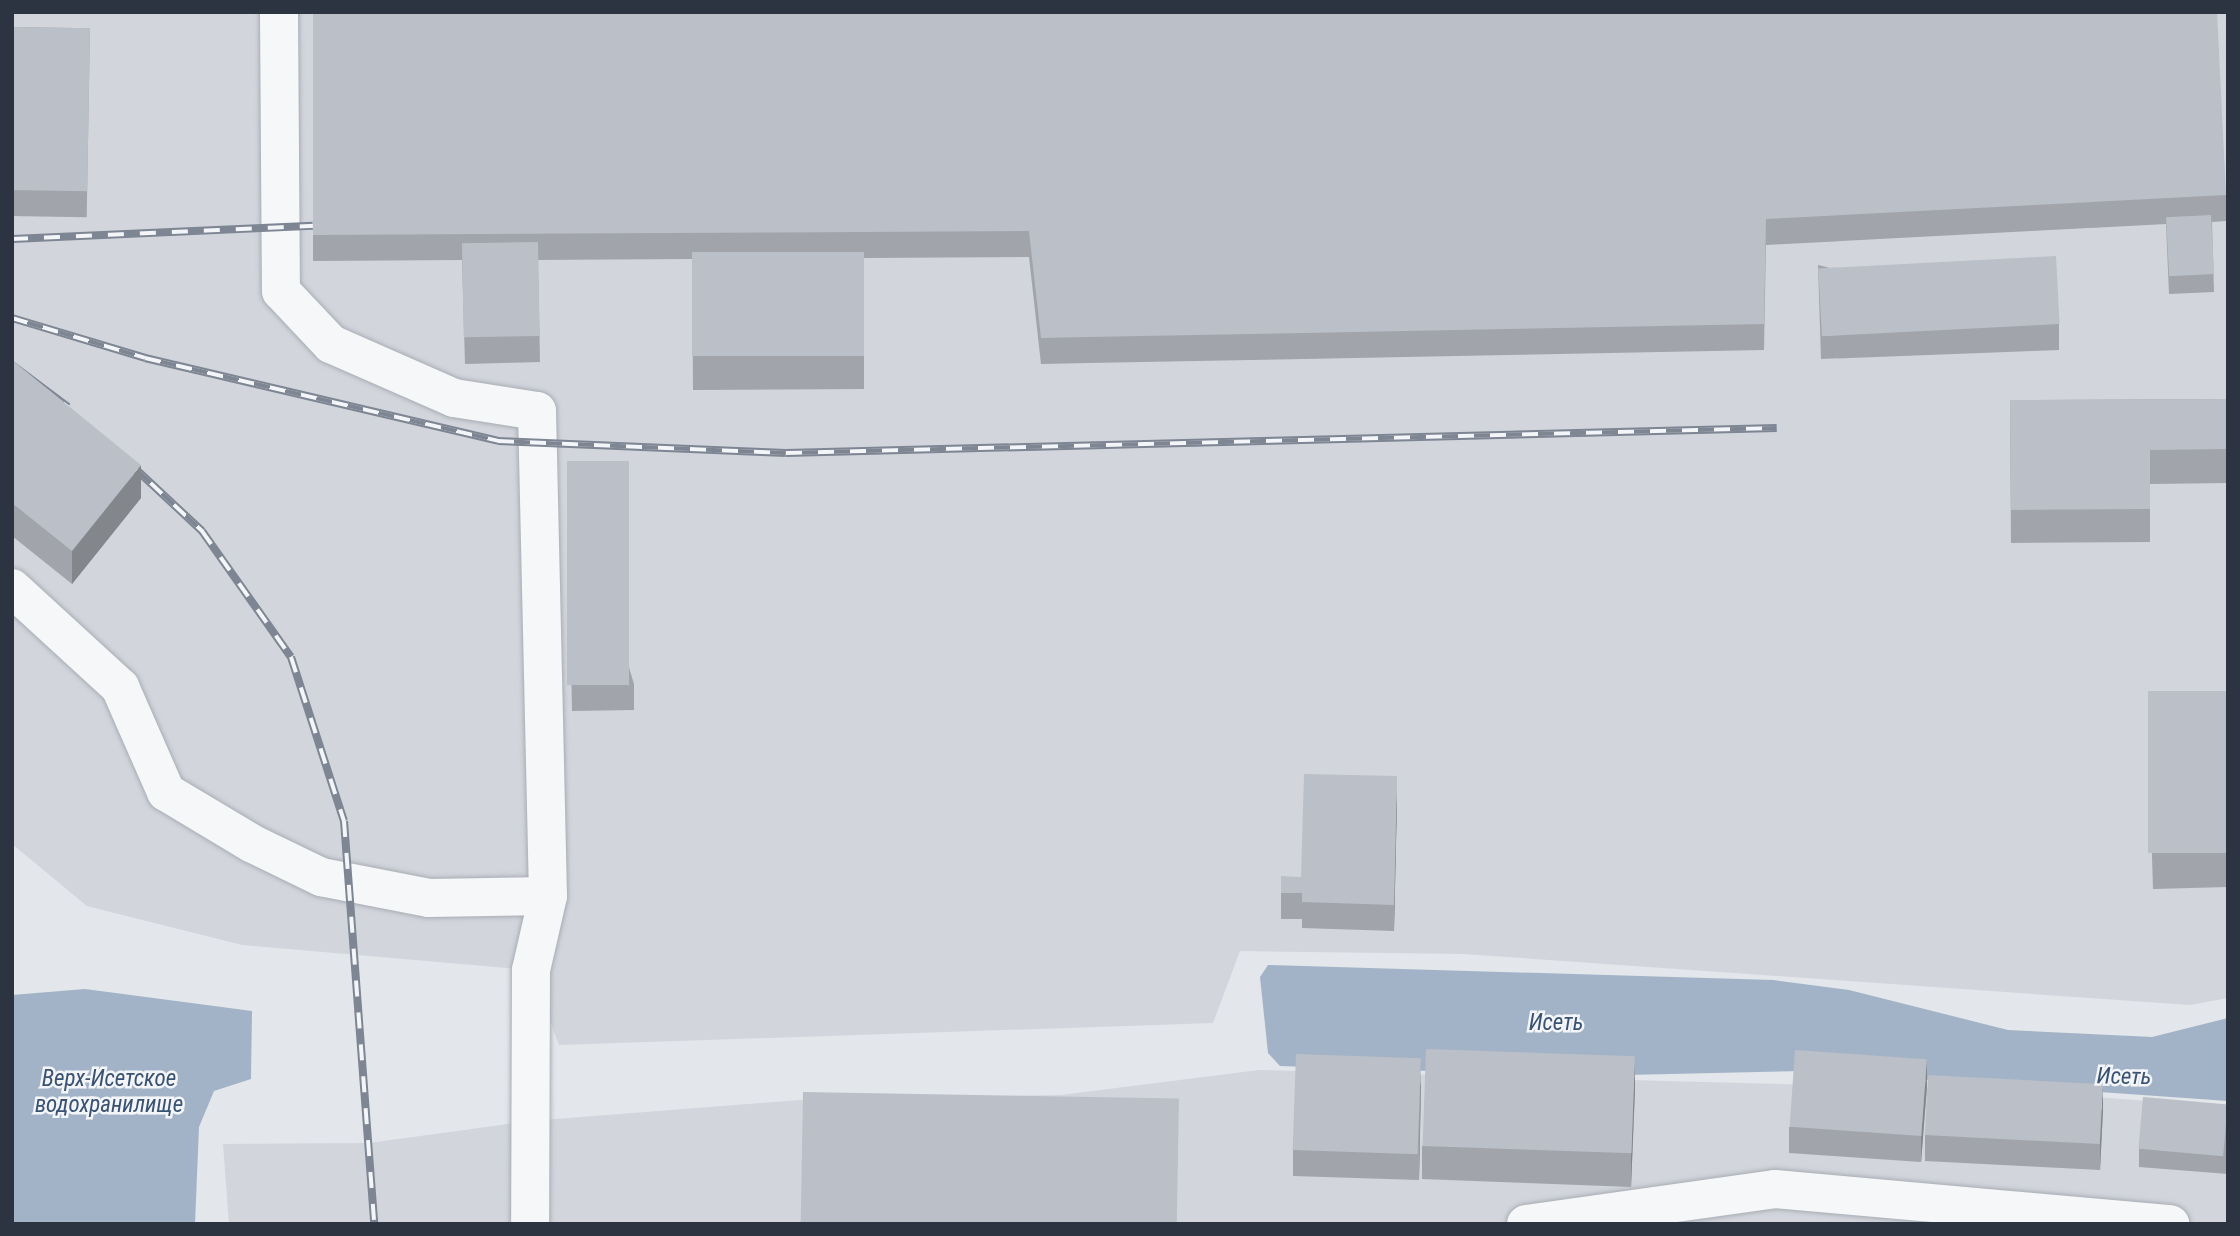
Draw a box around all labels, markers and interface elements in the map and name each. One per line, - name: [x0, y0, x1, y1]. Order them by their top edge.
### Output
- water label: Исеть: [1529, 1009, 1583, 1037]
- water label: Исеть: [2096, 1063, 2152, 1091]
- water label: Верх-Исетское водохранилище: [35, 1065, 183, 1119]

